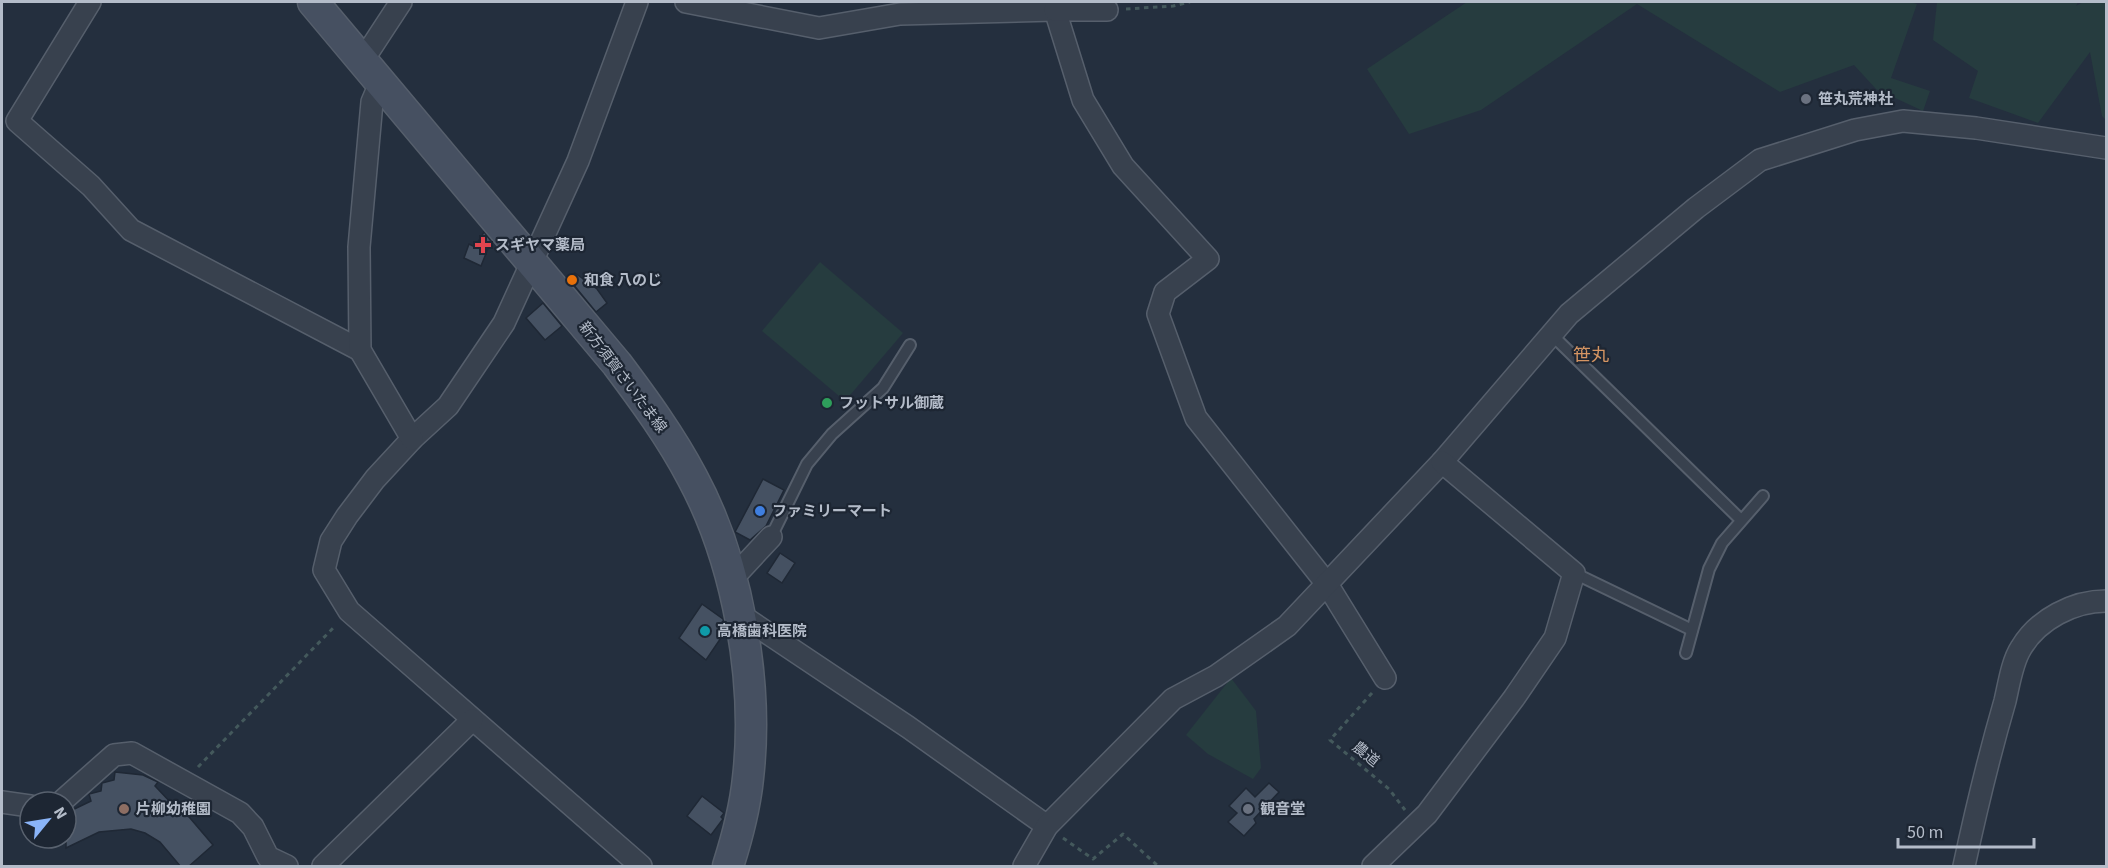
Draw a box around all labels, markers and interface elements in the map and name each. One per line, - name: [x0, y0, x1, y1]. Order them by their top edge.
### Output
- place label: 笹丸荒神社: [1818, 89, 1893, 110]
- marker: 笹丸荒神社: [1799, 92, 1813, 106]
- place label: スギヤマ薬局: [495, 235, 585, 256]
- marker: スギヤマ薬局: [476, 238, 490, 252]
- place label: 和食 八のじ: [584, 270, 662, 291]
- marker: 和食 八のじ: [565, 273, 579, 287]
- street label: 新方須賀さいたま線: [574, 317, 671, 437]
- district label: 笹丸: [1573, 343, 1609, 368]
- place label: フットサル御蔵: [839, 393, 944, 414]
- marker: フットサル御蔵: [820, 396, 834, 410]
- place label: ファミリーマート: [772, 501, 892, 522]
- marker: ファミリーマート: [753, 504, 767, 518]
- place label: 高橋歯科医院: [717, 621, 807, 642]
- marker: 高橋歯科医院: [698, 624, 712, 638]
- street label: 農道: [1347, 737, 1384, 772]
- north arrow: [18, 790, 78, 850]
- place label: 片柳幼稚園: [136, 799, 211, 820]
- place label: 観音堂: [1260, 799, 1305, 820]
- marker: 片柳幼稚園: [117, 802, 131, 816]
- marker: 観音堂: [1241, 802, 1255, 816]
- text: N: [48, 803, 72, 823]
- scale bar: [1898, 811, 2034, 849]
- text: 50 m: [1907, 820, 1943, 845]

